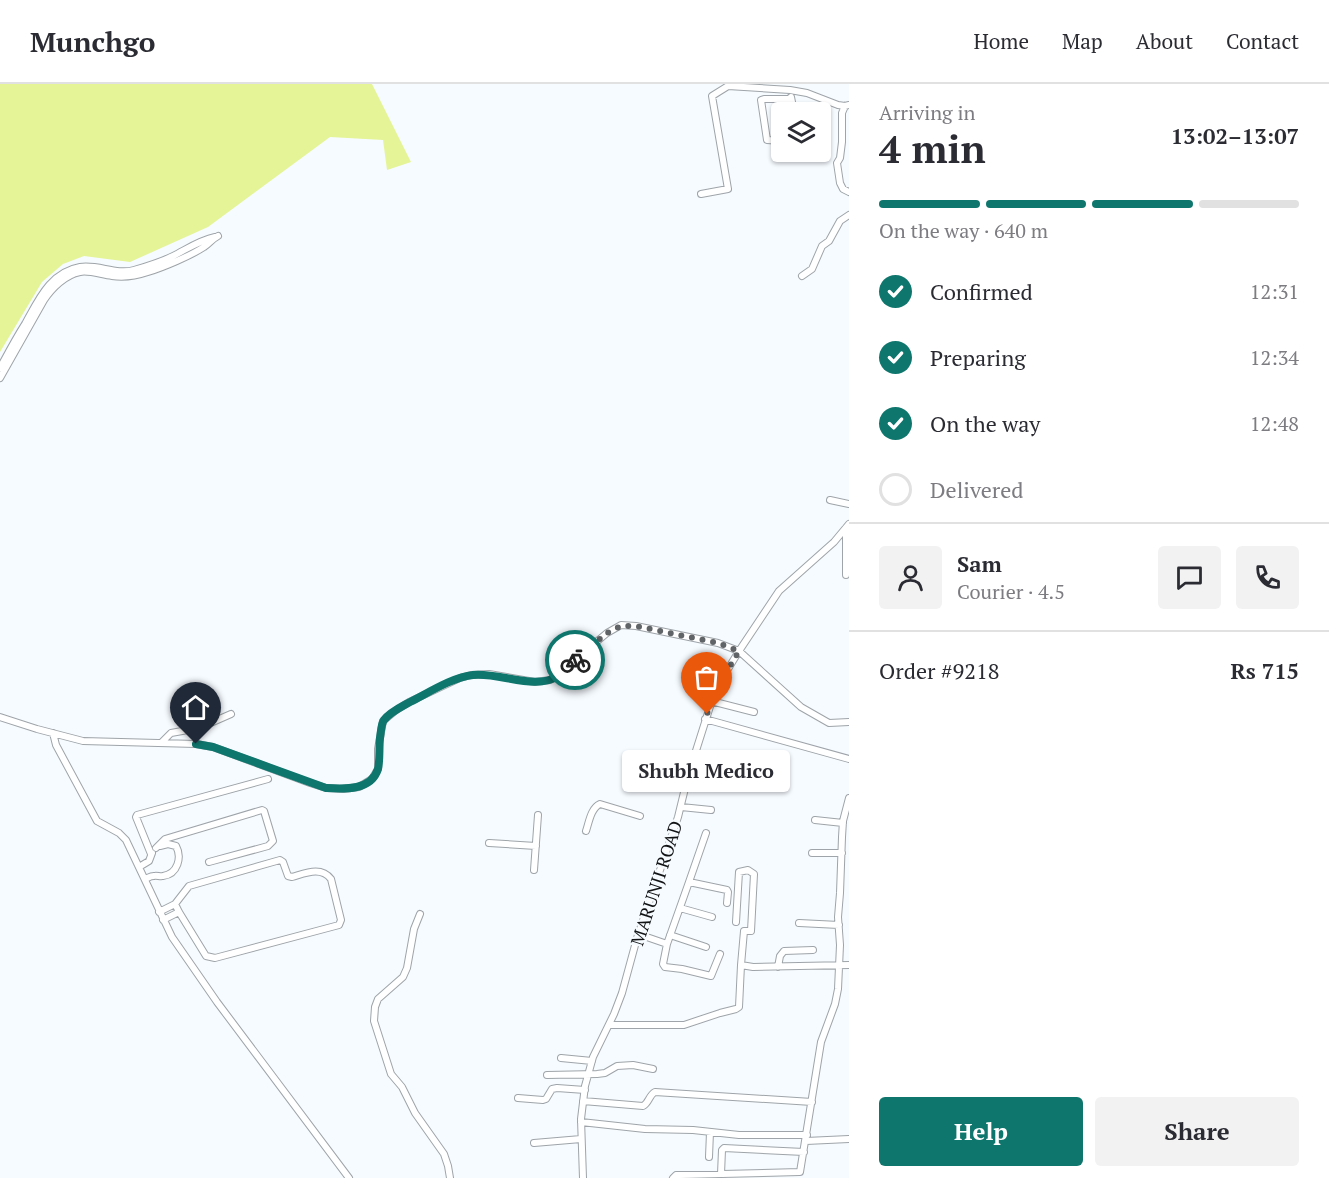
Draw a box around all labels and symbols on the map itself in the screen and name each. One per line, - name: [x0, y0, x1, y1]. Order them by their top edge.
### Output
- courier: [545, 630, 605, 690]
- pin: [681, 652, 732, 714]
- pin: [170, 682, 221, 744]
- callout: Shubh Medico: [623, 750, 791, 792]
- street label: MARUNJI ROAD: [625, 818, 687, 948]

